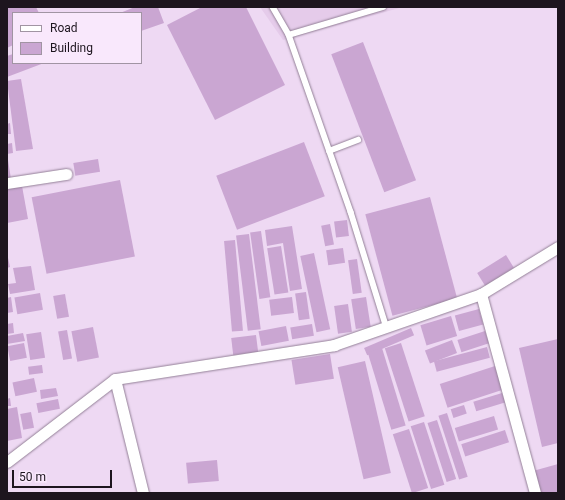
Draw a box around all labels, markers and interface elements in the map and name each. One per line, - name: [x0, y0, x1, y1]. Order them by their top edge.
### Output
- legend: [12, 12, 142, 64]
- text: Road: [50, 21, 78, 35]
- text: Building: [50, 41, 93, 55]
- scale bar: [14, 462, 114, 488]
- text: 50 m: [19, 470, 46, 484]

